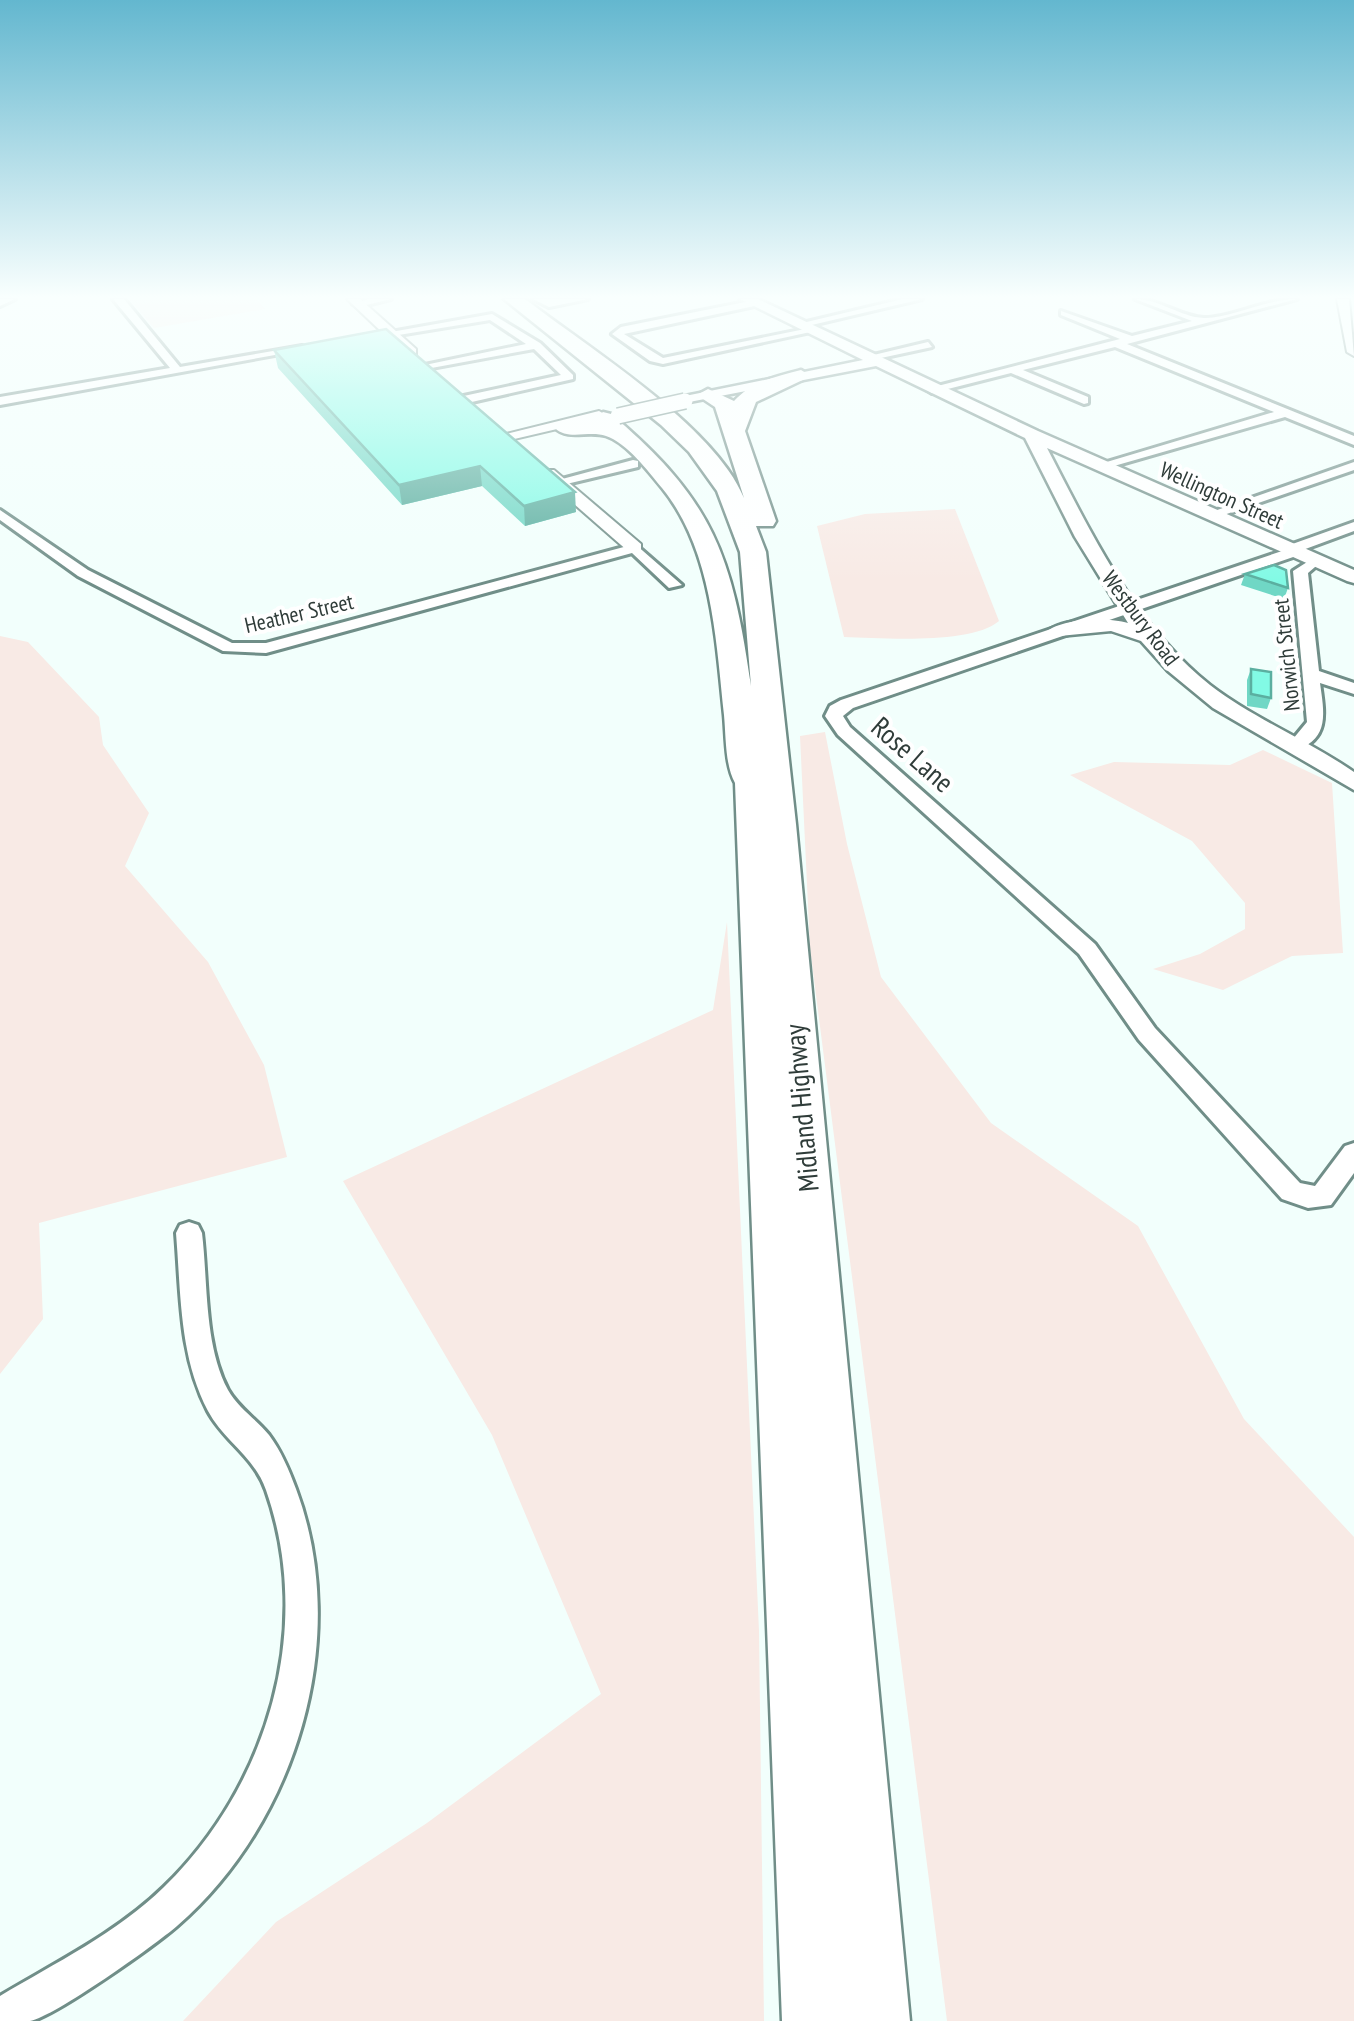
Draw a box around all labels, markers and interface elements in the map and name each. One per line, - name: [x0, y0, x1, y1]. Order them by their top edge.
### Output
- street label: Wellington Street: [1156, 455, 1288, 535]
- street label: Westbury Road: [1096, 565, 1186, 671]
- street label: Heather Street: [242, 587, 356, 639]
- street label: Norwich Street: [1266, 597, 1306, 713]
- street label: Rose Lane: [864, 708, 962, 800]
- street label: Midland Highway: [775, 1022, 827, 1193]

